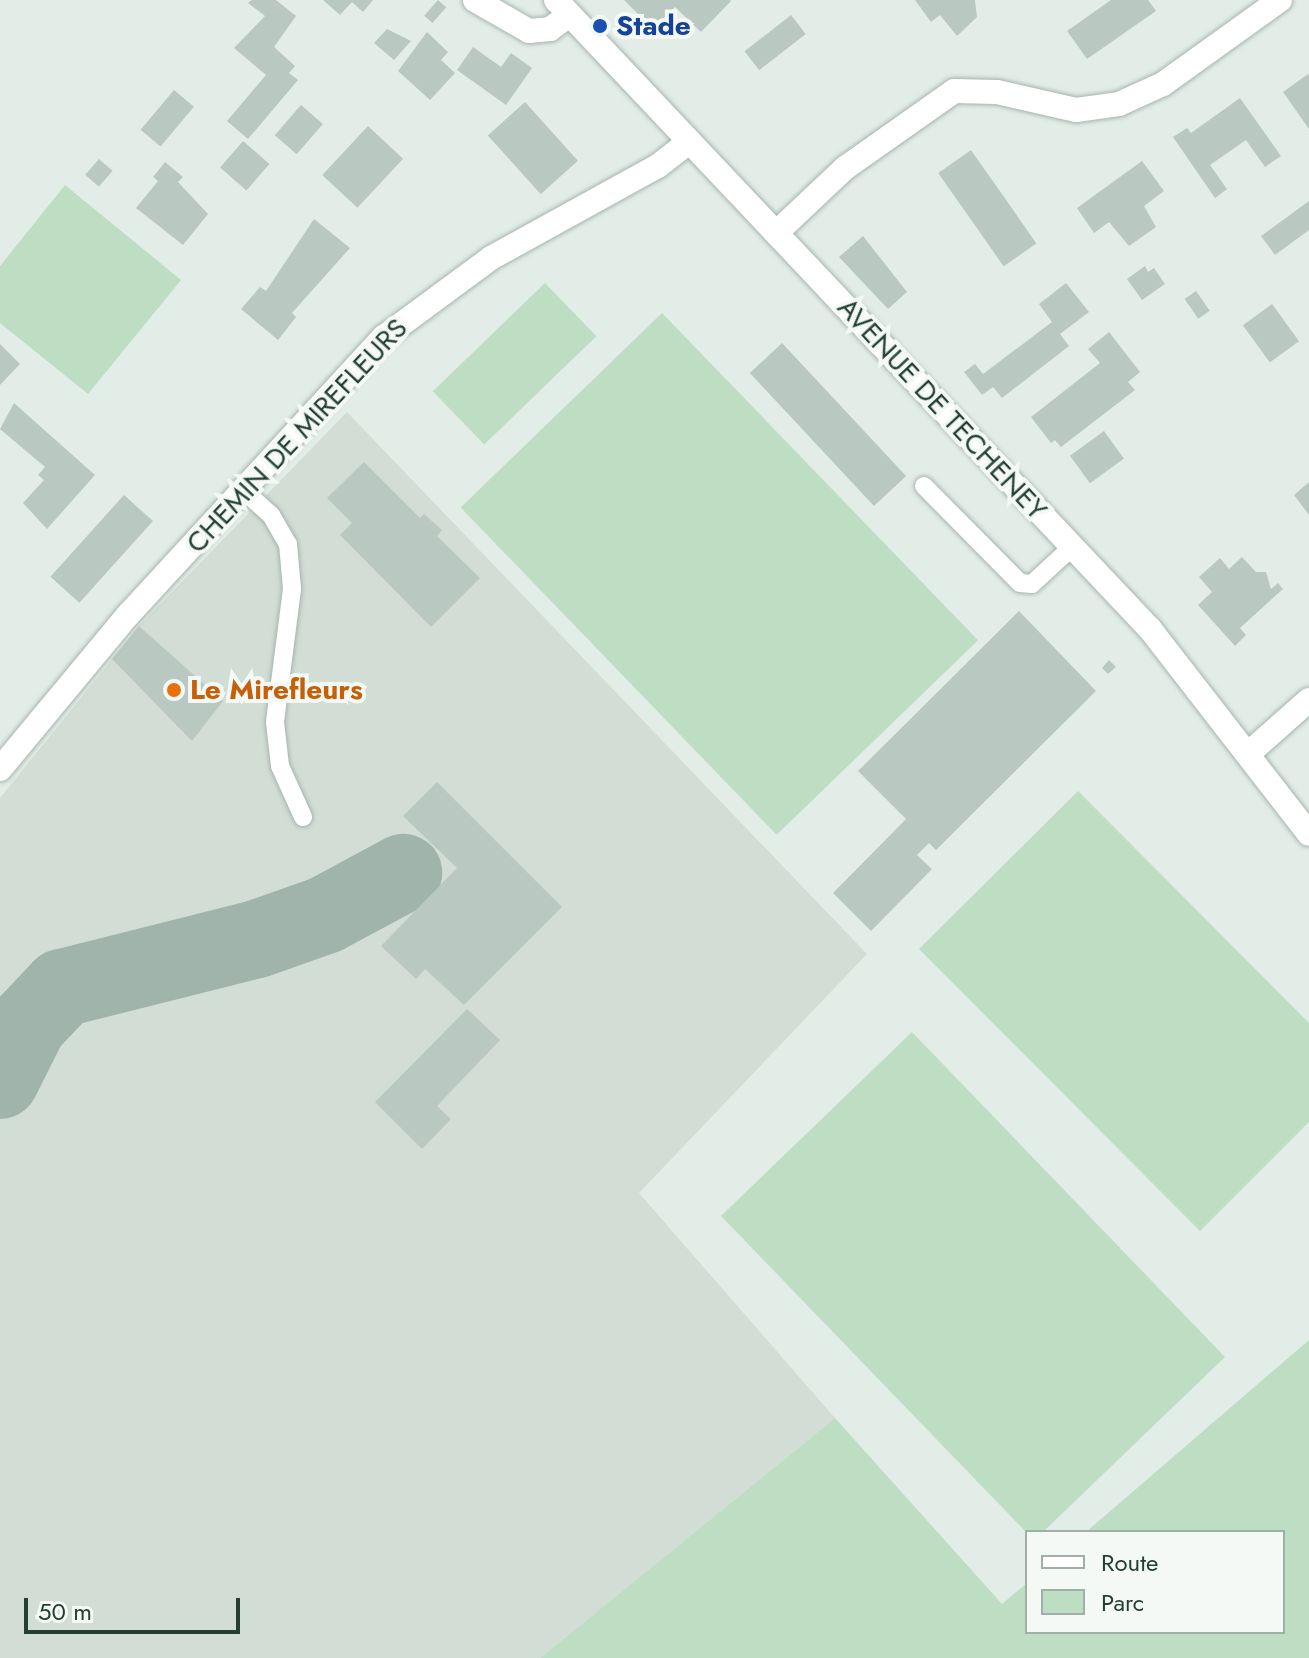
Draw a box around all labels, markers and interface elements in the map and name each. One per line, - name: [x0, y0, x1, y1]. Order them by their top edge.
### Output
- place label: Stade: [616, 9, 691, 43]
- marker: Stade: [591, 17, 609, 35]
- street label: AVENUE DE TECHENEY: [830, 291, 1054, 527]
- street label: CHEMIN DE MIREFLEURS: [180, 312, 414, 560]
- place label: Le Mirefleurs: [190, 673, 363, 707]
- marker: Le Mirefleurs: [165, 681, 183, 699]
- legend: [1025, 1530, 1285, 1634]
- text: Route: [1101, 1545, 1158, 1580]
- scale bar: [28, 1582, 244, 1632]
- text: Parc: [1101, 1585, 1144, 1620]
- text: 50 m: [38, 1594, 92, 1629]

